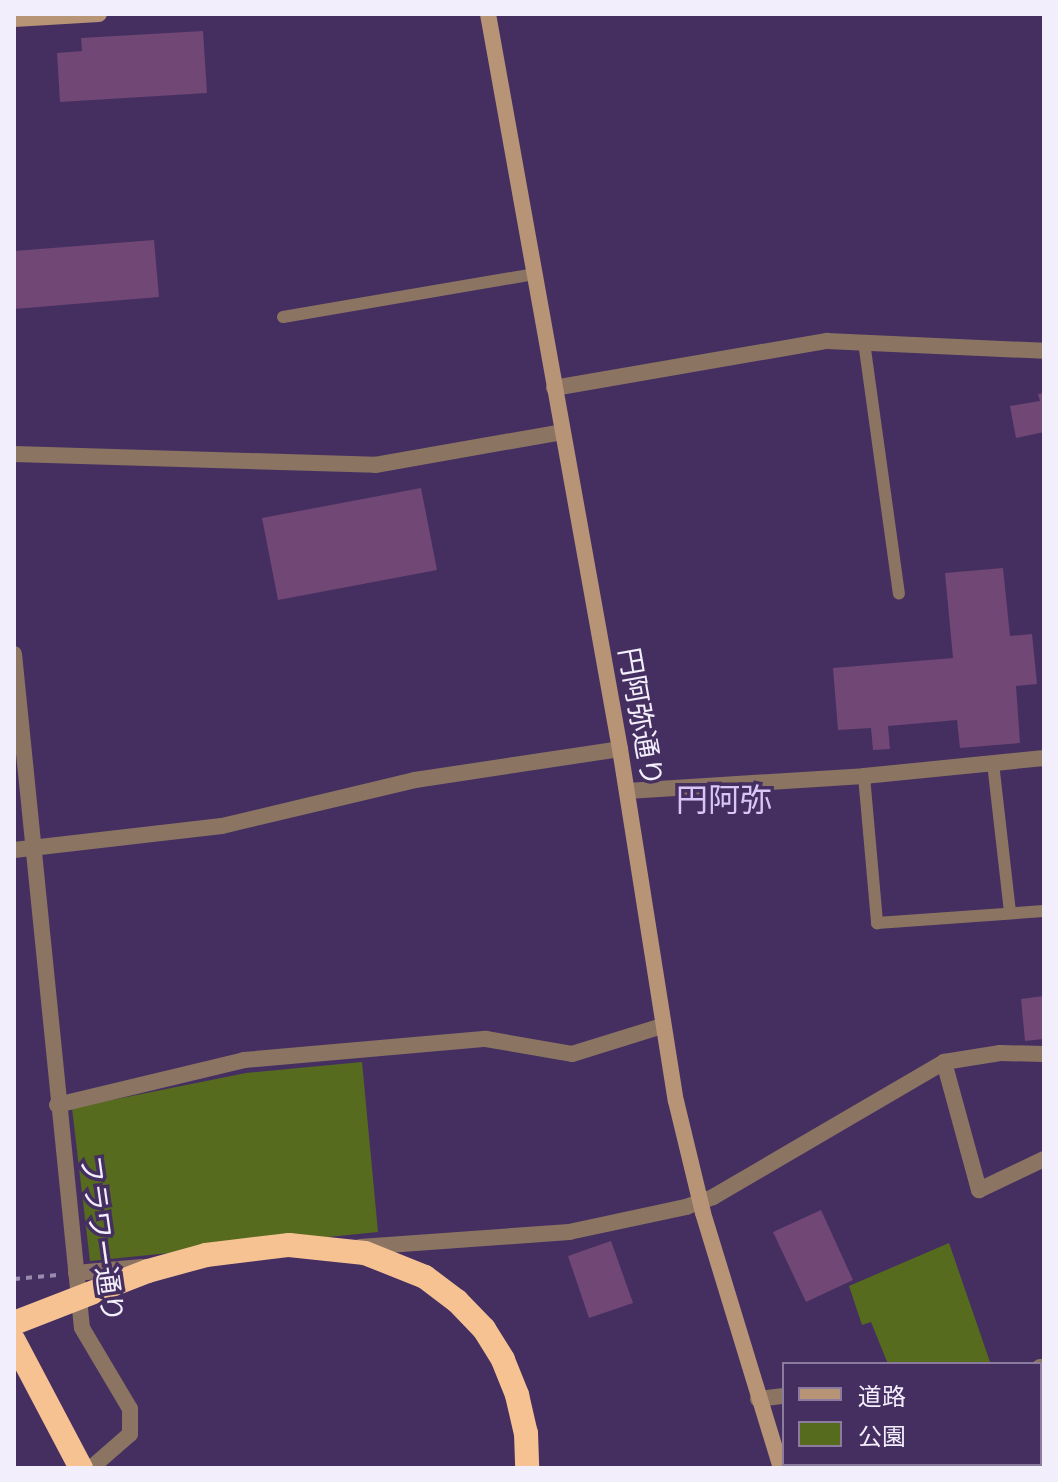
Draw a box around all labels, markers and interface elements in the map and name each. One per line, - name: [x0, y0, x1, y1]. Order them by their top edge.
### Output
- street label: 円阿弥通り: [611, 645, 669, 789]
- district label: 円阿弥: [676, 781, 772, 819]
- street label: フラワー通り: [73, 1153, 129, 1325]
- legend: [782, 1362, 1042, 1466]
- text: 道路: [858, 1383, 906, 1411]
- text: 公園: [858, 1423, 906, 1451]

